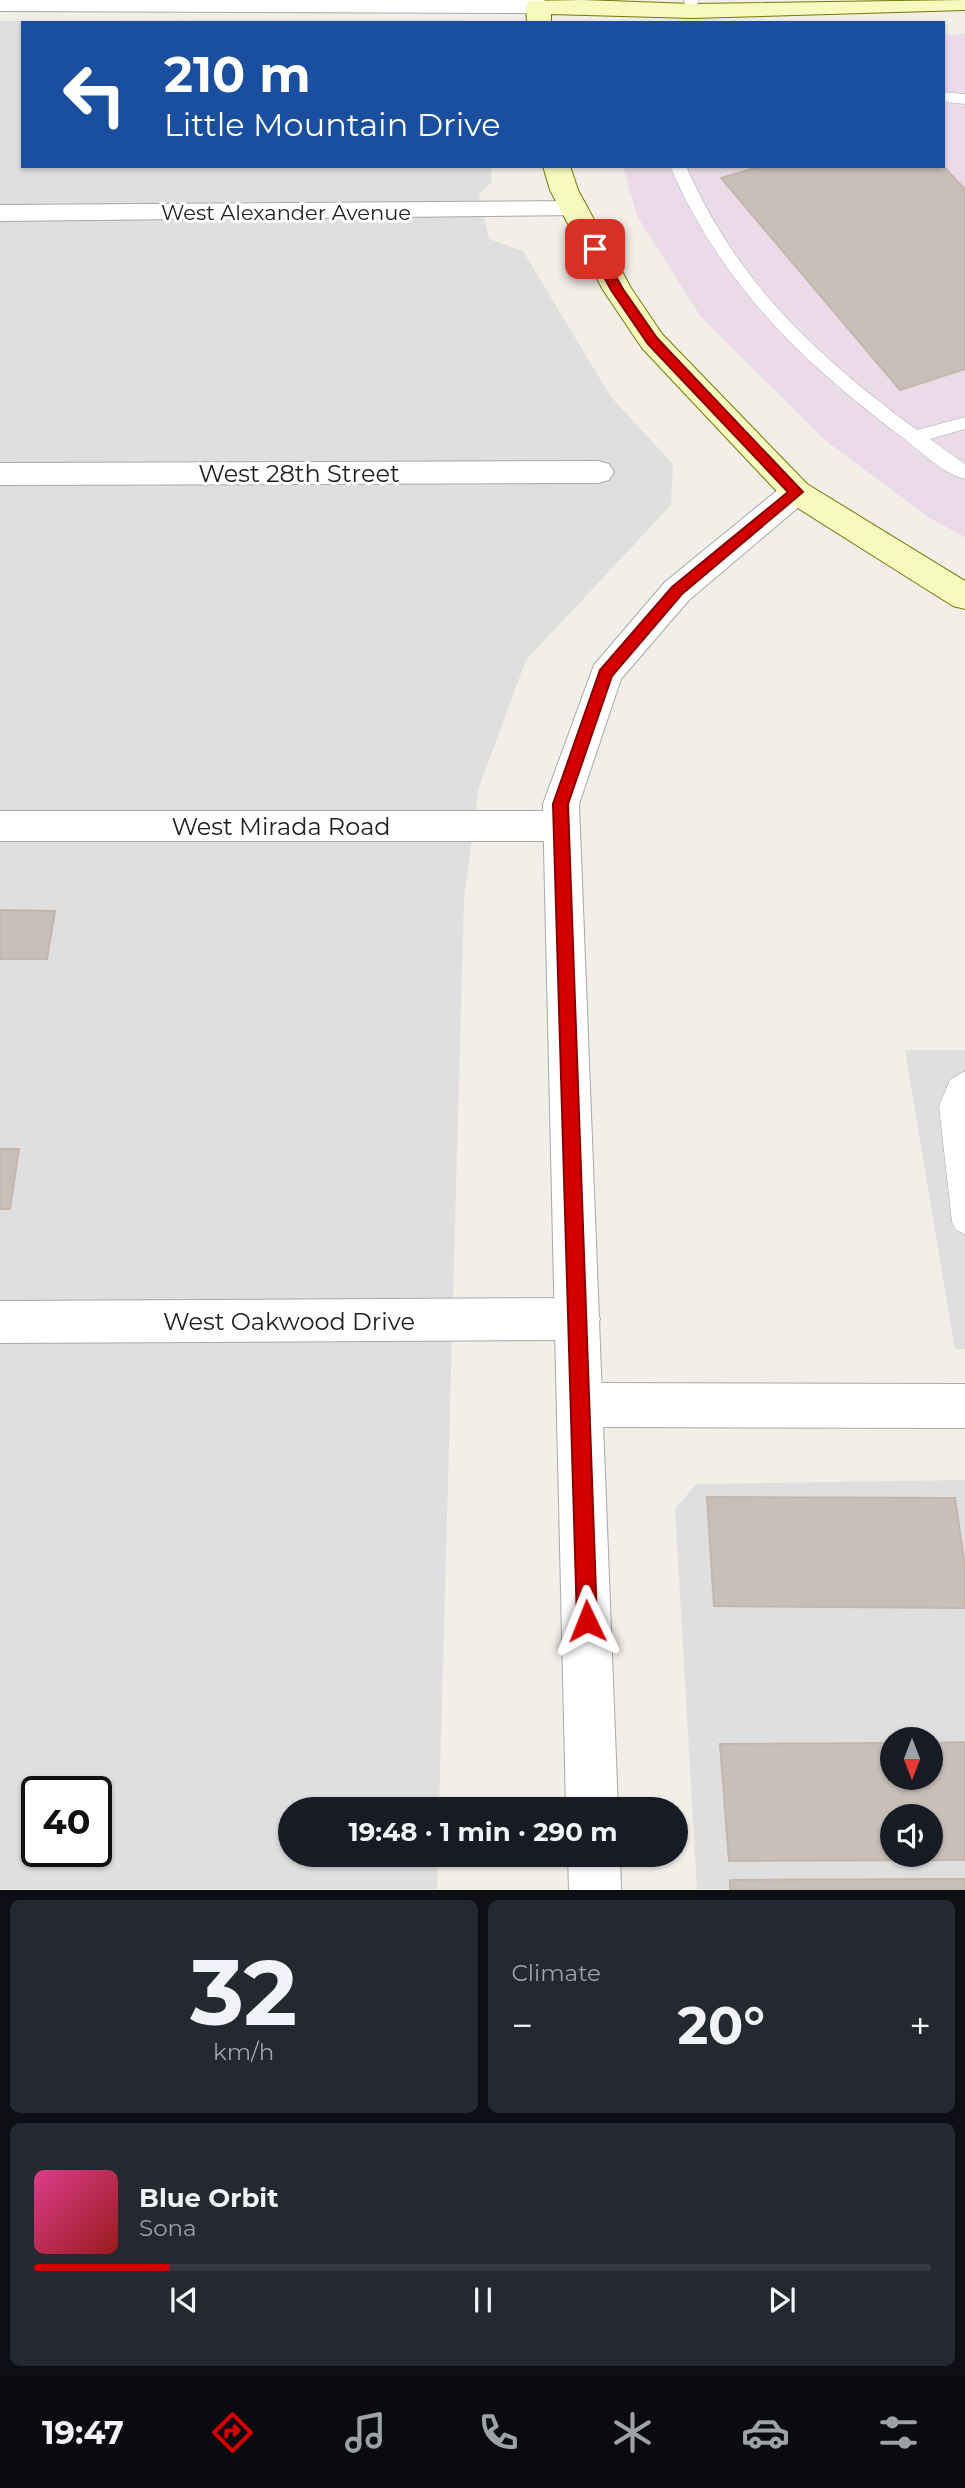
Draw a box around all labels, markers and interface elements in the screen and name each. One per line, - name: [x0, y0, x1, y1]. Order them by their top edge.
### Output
- text: 210 m: [164, 45, 311, 104]
- icon: left: [49, 49, 140, 140]
- text: Little Mountain Drive: [164, 105, 500, 144]
- street label: West Alexander Avenue: [161, 200, 411, 225]
- pin: [565, 219, 625, 279]
- icon: arrive: [576, 230, 614, 268]
- street label: West 28th Street: [198, 459, 400, 488]
- street label: West Mirada Road: [171, 812, 391, 841]
- street label: West Oakwood Drive: [163, 1307, 415, 1336]
- position arrow: [550, 1584, 624, 1658]
- north arrow: [880, 1727, 943, 1790]
- map controls: [880, 1727, 943, 1867]
- speed limit sign: 40: [21, 1776, 112, 1867]
- button: sound: [880, 1804, 943, 1867]
- text: 19:48 · 1 min · 290 m: [349, 1816, 617, 1848]
- text: 32: [190, 1937, 297, 2048]
- text: Climate: [512, 1959, 601, 1987]
- text: 20°: [677, 1994, 765, 2057]
- text: −: [512, 2002, 533, 2049]
- text: +: [909, 2002, 931, 2049]
- text: km/h: [213, 2038, 274, 2066]
- text: Blue Orbit: [139, 2182, 278, 2214]
- text: Sona: [139, 2214, 197, 2242]
- icon: previous: [165, 2281, 203, 2319]
- icon: pause: [464, 2281, 502, 2319]
- icon: next: [763, 2281, 801, 2319]
- icon: directions: [208, 2408, 257, 2457]
- icon: music: [341, 2408, 390, 2457]
- icon: phone: [474, 2408, 523, 2457]
- icon: climate: [608, 2408, 657, 2457]
- icon: car: [741, 2408, 790, 2457]
- icon: filters: [874, 2408, 923, 2457]
- text: 19:47: [42, 2413, 124, 2452]

